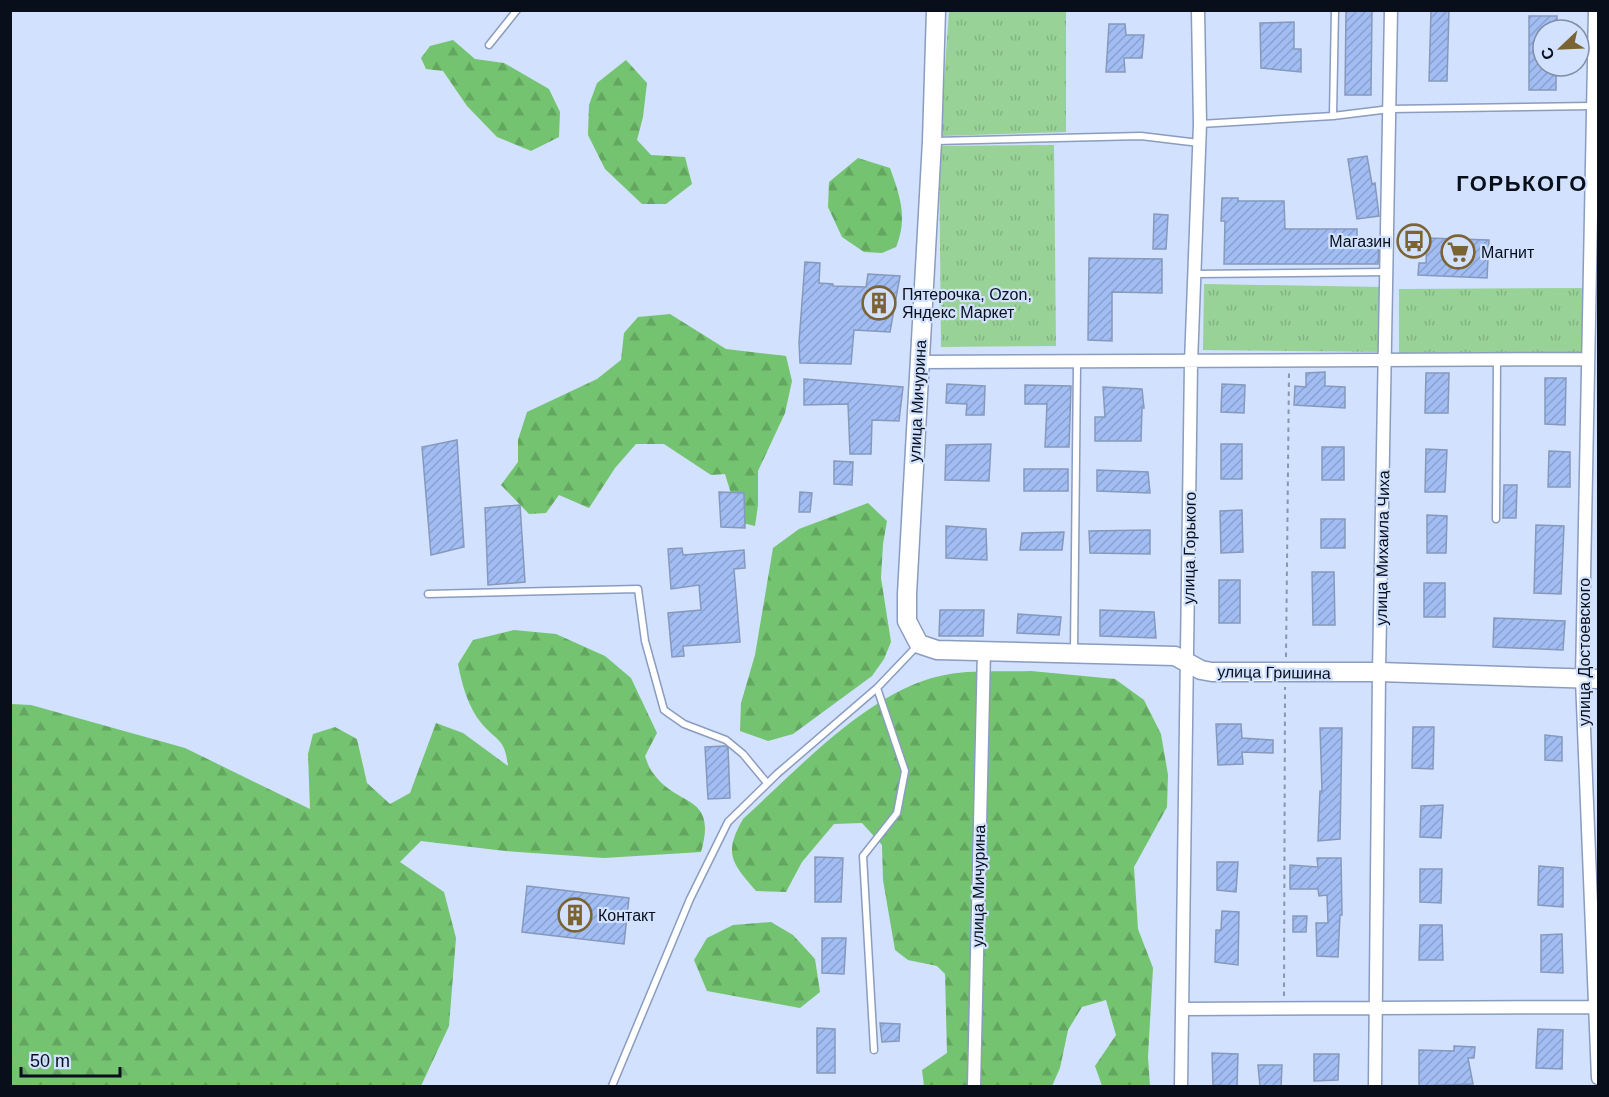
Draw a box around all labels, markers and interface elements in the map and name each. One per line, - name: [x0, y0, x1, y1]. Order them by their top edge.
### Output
- north arrow: [1531, 18, 1591, 78]
- text: С: [1537, 45, 1558, 62]
- district label: ГОРЬКОГО: [1456, 171, 1588, 196]
- bus stop icon: Магазин: [1396, 223, 1432, 259]
- place label: Магазин: [1329, 233, 1391, 250]
- supermarket icon: Магнит: [1440, 234, 1476, 270]
- place label: Магнит: [1481, 244, 1535, 261]
- building icon: Пятерочка, Ozon, Яндекс Маркет: [861, 285, 897, 321]
- place label: Пятерочка, Ozon, Яндекс Маркет: [902, 286, 1032, 321]
- street label: улица Мичурина: [906, 339, 929, 463]
- street label: улица Михаила Чиха: [1373, 470, 1392, 626]
- street label: улица Горького: [1180, 491, 1199, 604]
- street label: улица Достоевского: [1576, 578, 1593, 726]
- street label: улица Гришина: [1217, 663, 1331, 682]
- street label: улица Мичурина: [969, 825, 988, 947]
- building icon: Контакт: [557, 897, 593, 933]
- place label: Контакт: [598, 907, 656, 924]
- scale bar: [21, 1040, 120, 1078]
- text: 50 m: [30, 1051, 70, 1071]

